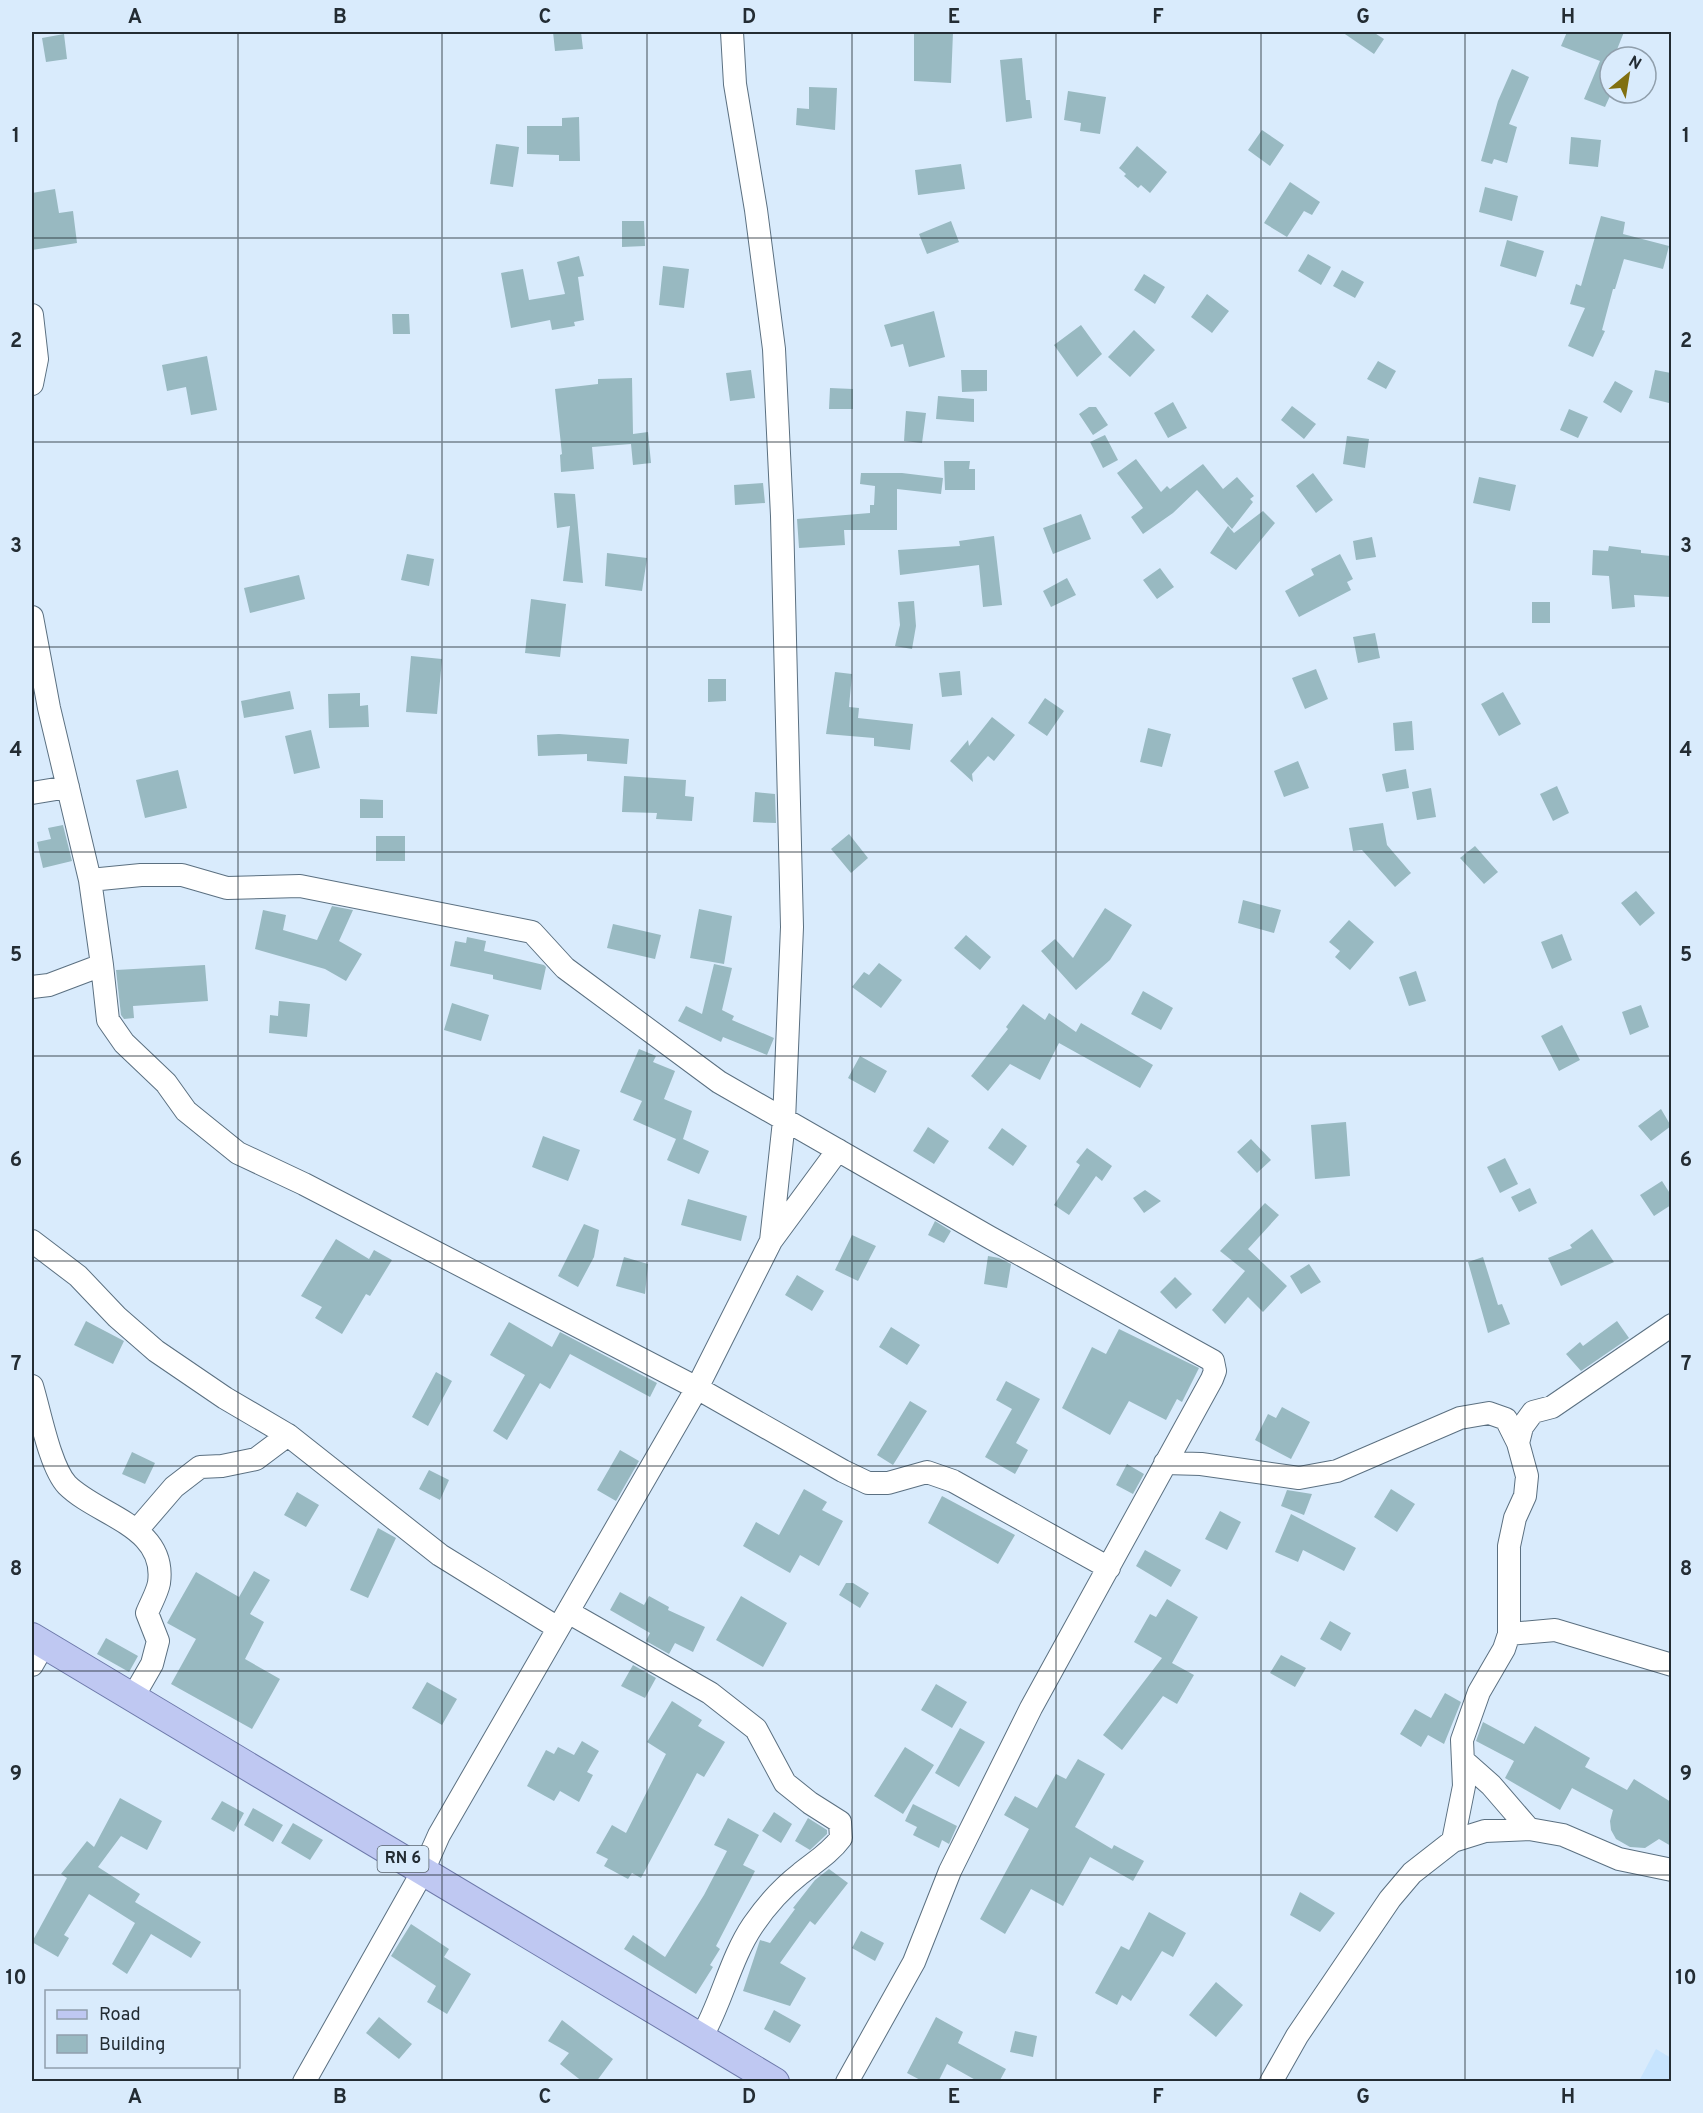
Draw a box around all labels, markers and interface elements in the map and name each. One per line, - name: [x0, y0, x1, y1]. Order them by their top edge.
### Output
- text: A: [128, 5, 142, 31]
- text: B: [333, 5, 347, 31]
- text: C: [539, 5, 551, 31]
- text: D: [742, 5, 756, 31]
- text: E: [948, 5, 960, 31]
- text: F: [1152, 5, 1164, 31]
- text: G: [1356, 5, 1370, 31]
- text: H: [1561, 5, 1575, 31]
- north arrow: [1598, 45, 1658, 105]
- text: N: [1625, 52, 1644, 75]
- text: 1: [12, 124, 20, 150]
- text: 1: [1682, 124, 1690, 150]
- text: 2: [10, 329, 22, 355]
- text: 2: [1680, 329, 1692, 355]
- text: 3: [10, 534, 22, 560]
- text: 3: [1680, 534, 1692, 560]
- text: 4: [10, 738, 22, 764]
- text: 4: [1680, 738, 1692, 764]
- text: 5: [10, 943, 22, 969]
- text: 5: [1680, 943, 1692, 969]
- text: 6: [10, 1148, 22, 1174]
- text: 6: [1680, 1148, 1692, 1174]
- text: 7: [11, 1352, 21, 1378]
- text: 7: [1681, 1352, 1691, 1378]
- text: 8: [10, 1557, 22, 1583]
- text: 8: [1680, 1557, 1692, 1583]
- text: 9: [10, 1762, 22, 1788]
- text: 9: [1680, 1762, 1692, 1788]
- road number: RN 6: [378, 1846, 428, 1872]
- text: 10: [5, 1966, 27, 1992]
- text: 10: [1675, 1966, 1697, 1992]
- legend: [45, 1990, 240, 2068]
- text: Road: [99, 2004, 141, 2027]
- text: Building: [99, 2034, 165, 2057]
- text: A: [128, 2085, 142, 2111]
- text: B: [333, 2085, 347, 2111]
- text: C: [539, 2085, 551, 2111]
- text: D: [742, 2085, 756, 2111]
- text: E: [948, 2085, 960, 2111]
- text: F: [1152, 2085, 1164, 2111]
- text: G: [1356, 2085, 1370, 2111]
- text: H: [1561, 2085, 1575, 2111]

